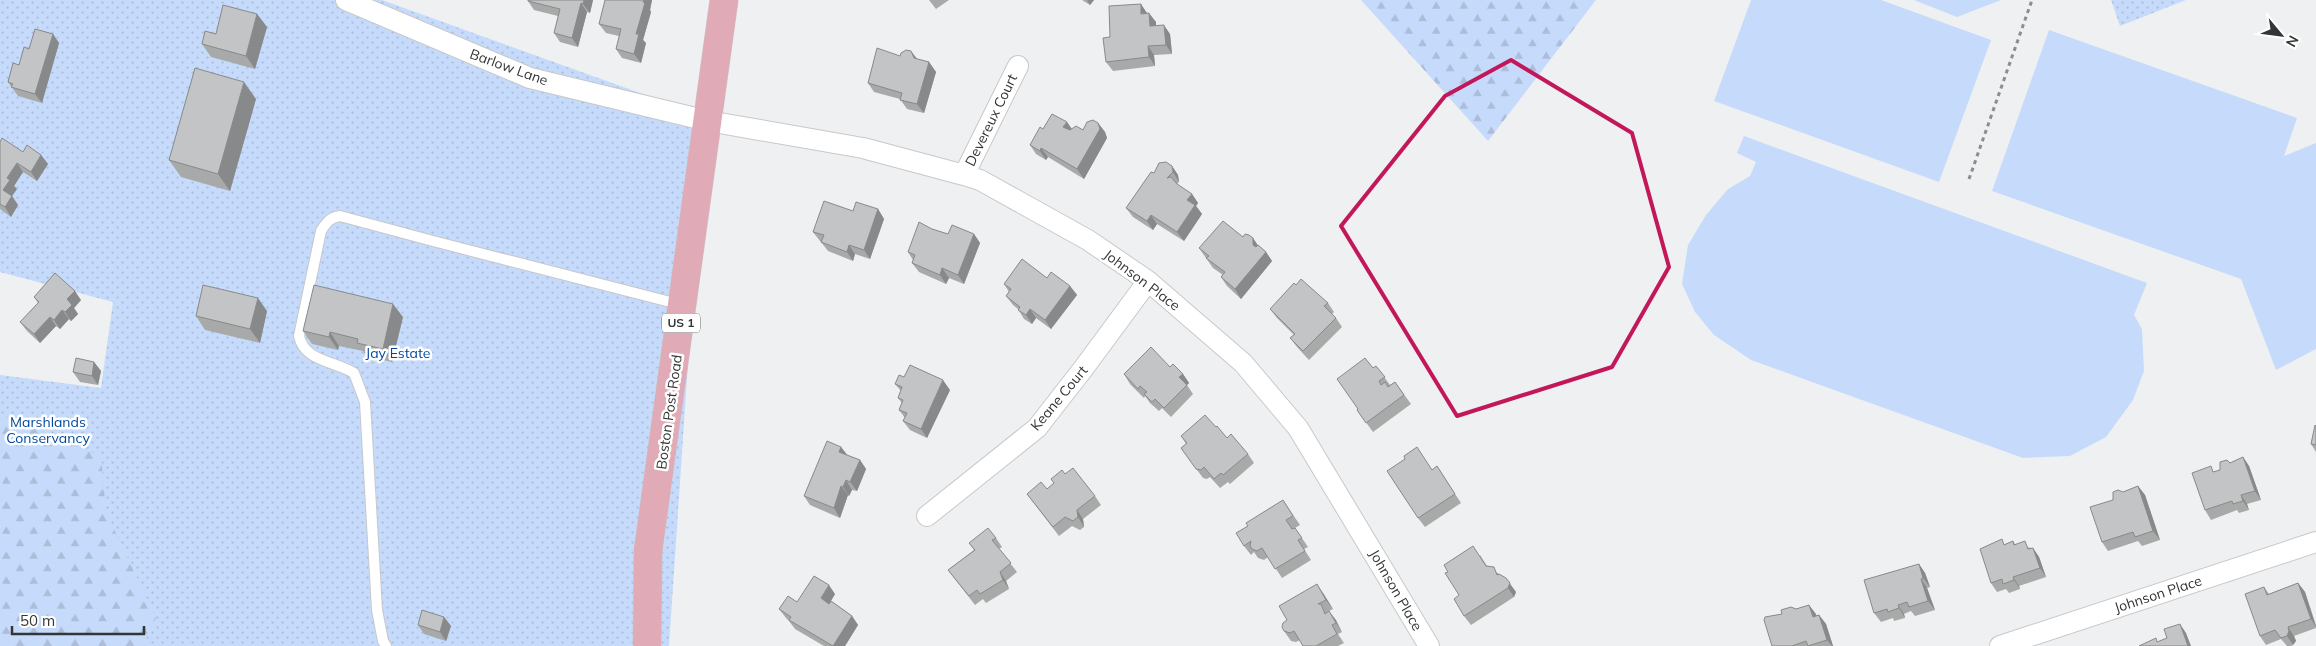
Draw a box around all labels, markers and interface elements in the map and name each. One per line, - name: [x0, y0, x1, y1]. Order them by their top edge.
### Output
- north arrow: [2256, 10, 2306, 60]
- text: N: [2282, 32, 2303, 50]
- street label: Barlow Lane: [467, 45, 551, 89]
- street label: Devereux Court: [961, 71, 1021, 169]
- street label: Johnson Place: [1100, 245, 1184, 315]
- road number: US 1: [662, 314, 700, 332]
- park label: Jay Estate: [366, 344, 430, 362]
- street label: Boston Post Road: [652, 353, 686, 471]
- street label: Keane Court: [1026, 362, 1092, 434]
- park label: Marshlands Conservancy: [6, 413, 90, 447]
- street label: Johnson Place: [1365, 546, 1427, 634]
- street label: Johnson Place: [2112, 571, 2204, 617]
- scale bar: [12, 604, 145, 636]
- text: 50 m: [20, 611, 55, 630]

